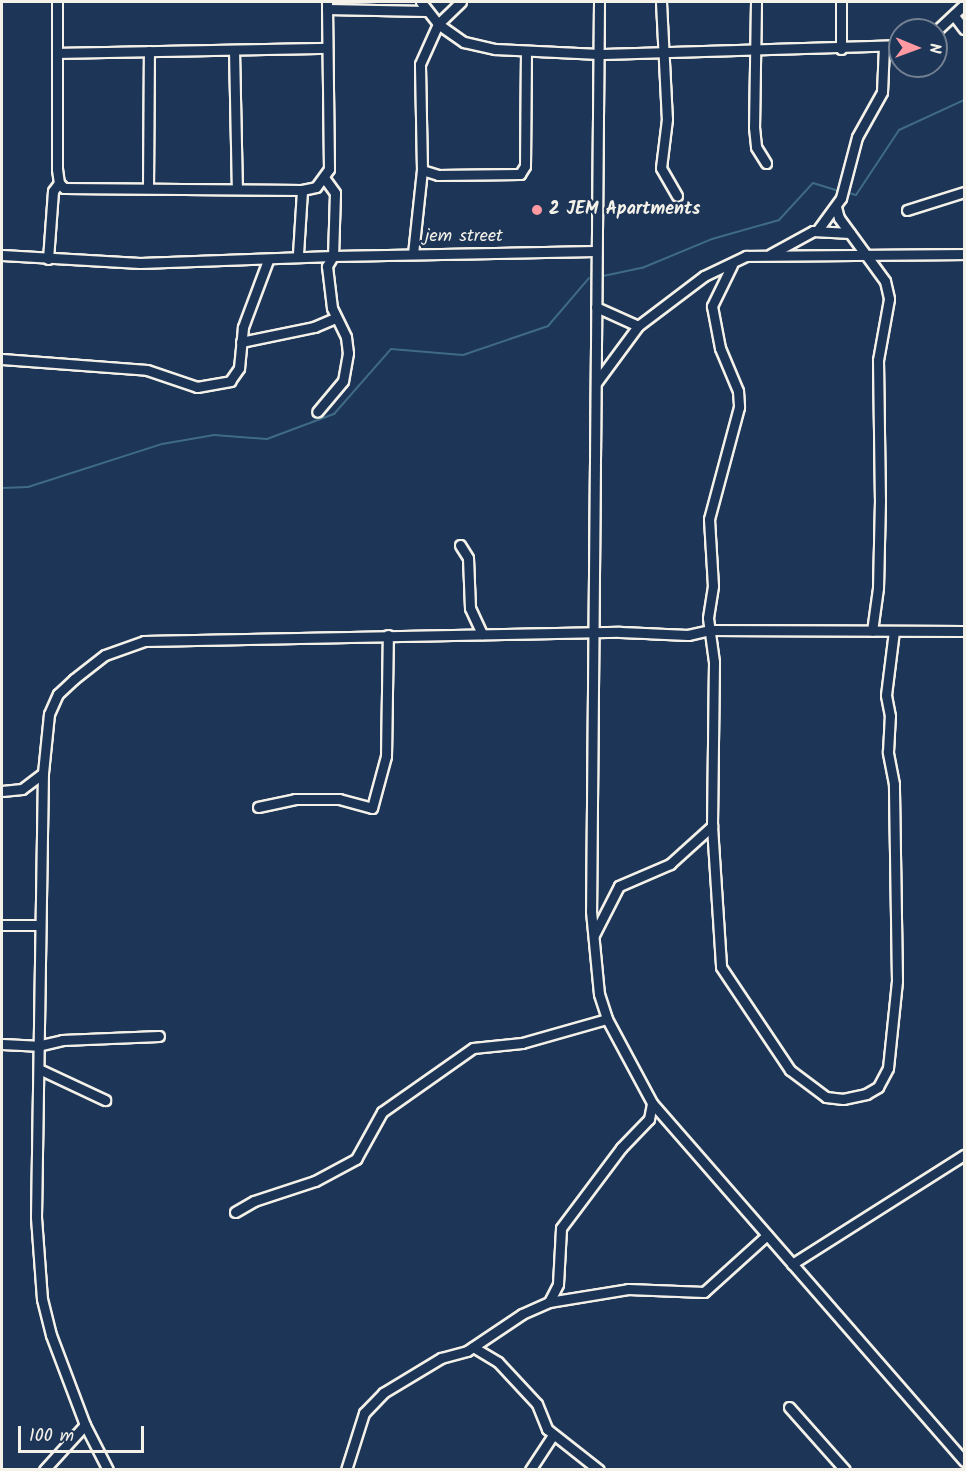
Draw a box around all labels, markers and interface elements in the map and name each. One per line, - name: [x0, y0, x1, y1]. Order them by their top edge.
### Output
- north arrow: [888, 18, 948, 78]
- text: N: [922, 43, 947, 54]
- place label: 2 JEM Apartments: [549, 199, 700, 221]
- marker: 2 JEM Apartments: [530, 203, 544, 217]
- street label: jem street: [425, 226, 503, 248]
- scale bar: [21, 1414, 147, 1452]
- text: 100 m: [29, 1422, 74, 1451]

